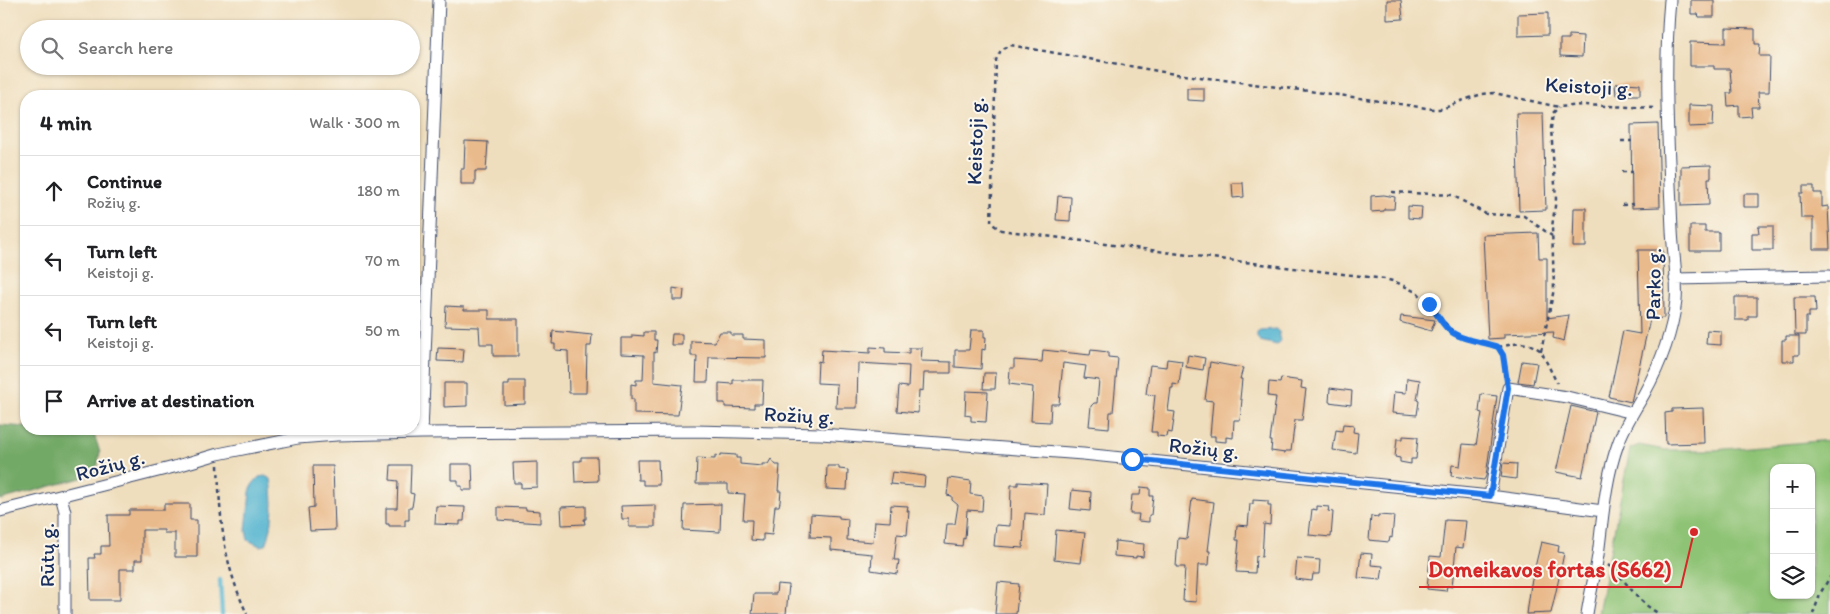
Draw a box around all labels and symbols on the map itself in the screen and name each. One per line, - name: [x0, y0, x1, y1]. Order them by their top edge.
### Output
- street label: Keistoji g.: [1545, 71, 1633, 101]
- street label: Keistoji g.: [961, 97, 989, 185]
- street label: Parko g.: [1640, 247, 1666, 321]
- route end: [1418, 293, 1441, 316]
- street label: Rožių g.: [763, 401, 835, 429]
- street label: Rožių g.: [1168, 432, 1240, 464]
- street label: Rožių g.: [73, 444, 147, 486]
- route start: [1121, 448, 1144, 471]
- street label: Rūtų g.: [34, 523, 59, 587]
- callout: Domeikavos fortas (S662): [1419, 550, 1681, 587]
- text: Domeikavos fortas (S662): [1428, 556, 1672, 583]

